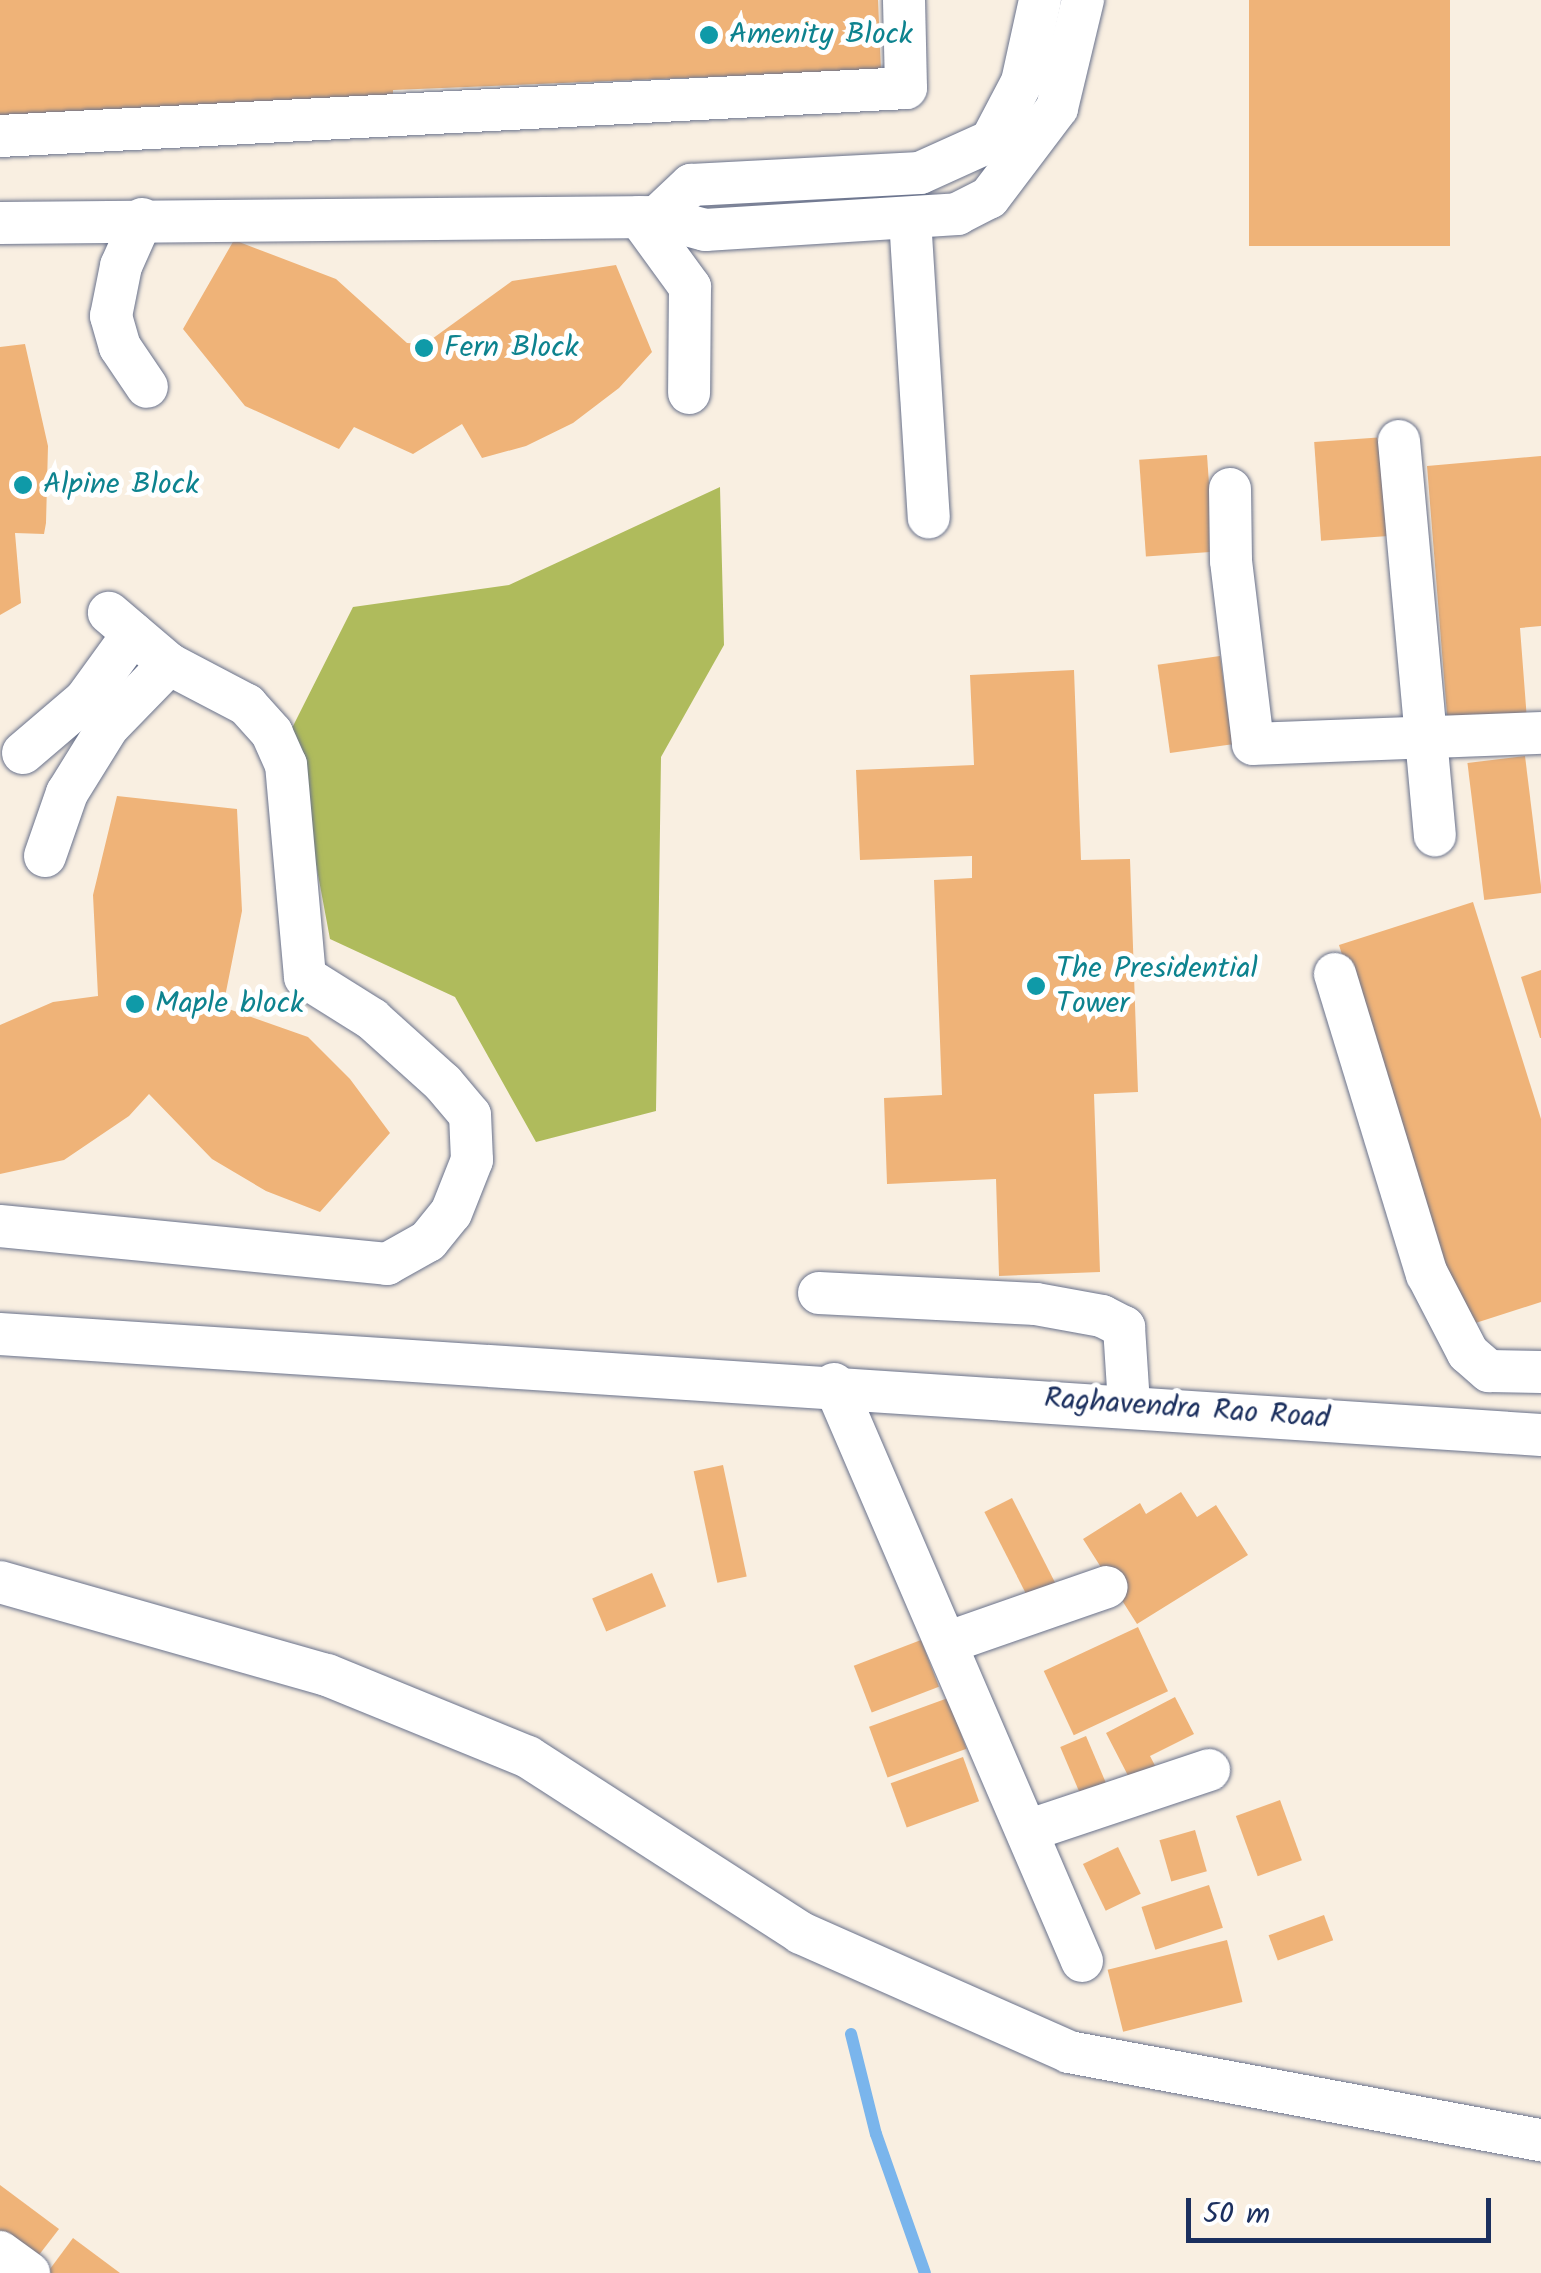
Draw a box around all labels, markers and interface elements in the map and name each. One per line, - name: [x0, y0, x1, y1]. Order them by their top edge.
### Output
- place label: Amenity Block: [729, 17, 913, 53]
- marker: Amenity Block: [698, 24, 720, 46]
- place label: Fern Block: [444, 330, 579, 366]
- marker: Fern Block: [413, 337, 435, 359]
- place label: Alpine Block: [43, 467, 199, 503]
- marker: Alpine Block: [12, 474, 34, 496]
- place label: The Presidential Tower: [1056, 951, 1258, 1022]
- marker: The Presidential Tower: [1025, 975, 1047, 997]
- place label: Maple block: [155, 986, 304, 1022]
- marker: Maple block: [124, 993, 146, 1015]
- street label: Raghavendra Rao Road: [1043, 1381, 1331, 1437]
- scale bar: [1191, 2178, 1496, 2240]
- text: 50 m: [1203, 2191, 1270, 2239]

